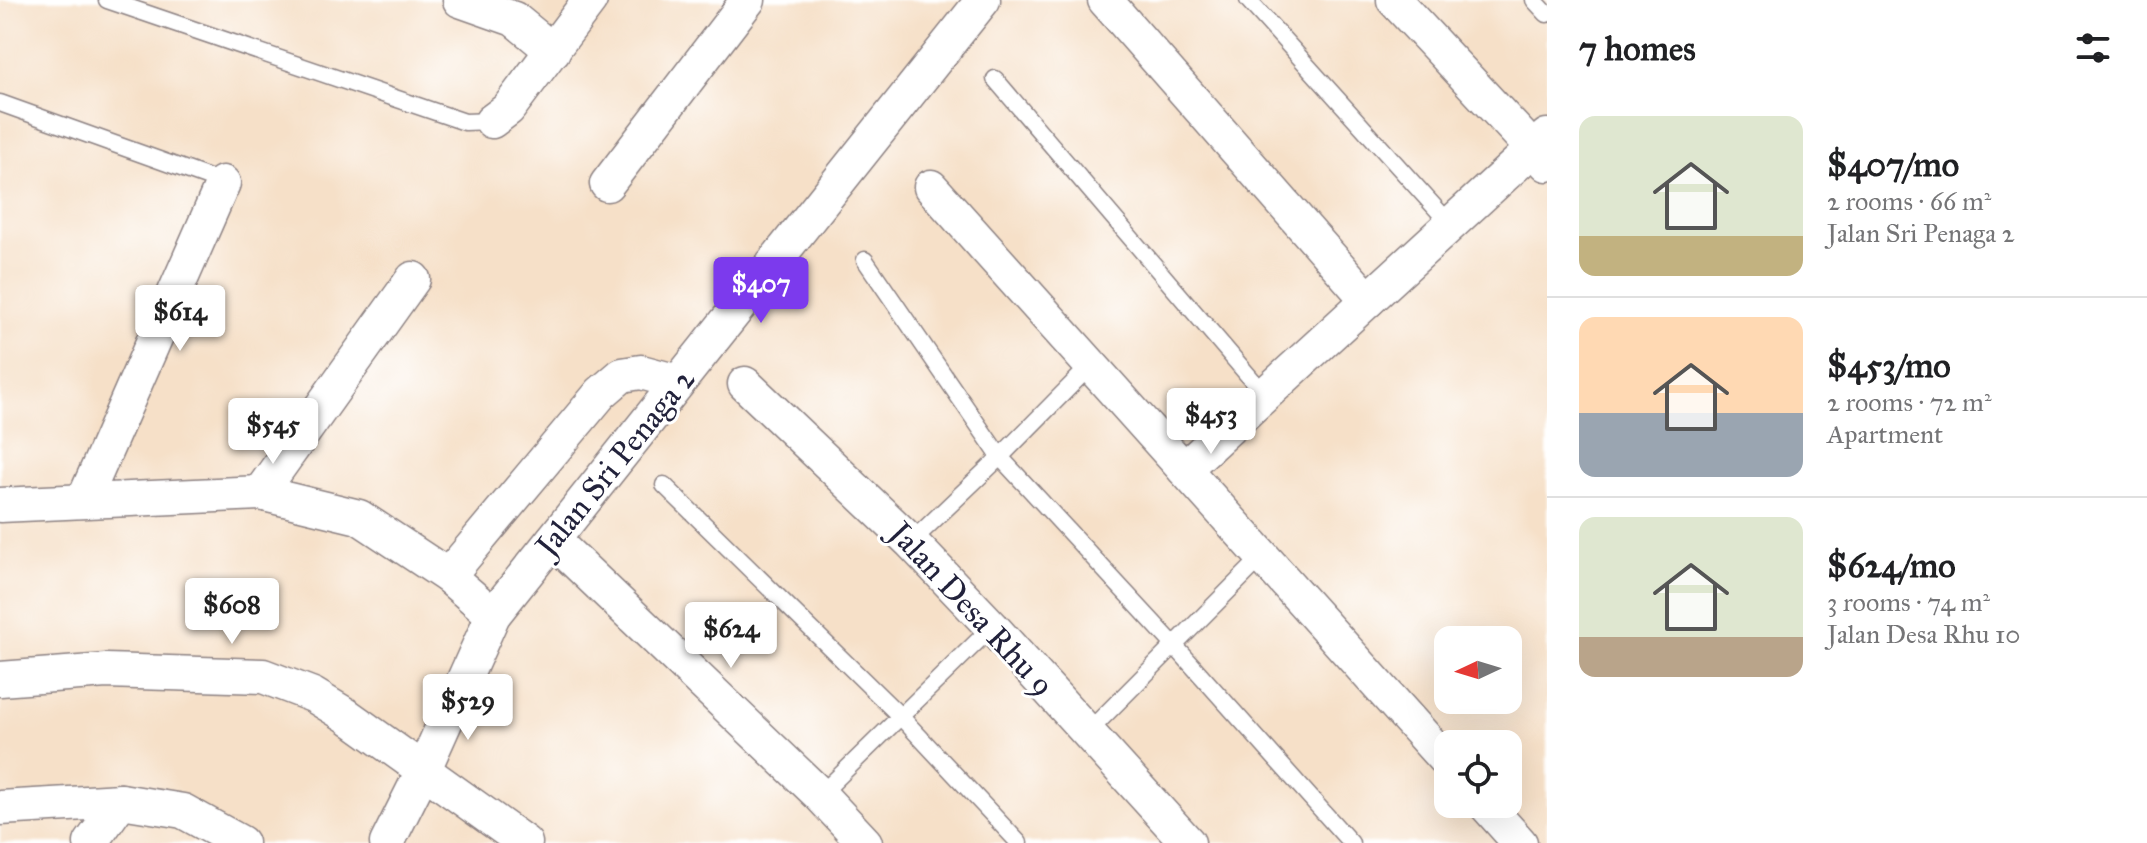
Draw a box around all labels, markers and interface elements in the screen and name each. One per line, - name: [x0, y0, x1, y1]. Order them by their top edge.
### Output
- icon: filters: [2071, 26, 2115, 70]
- text: 7 homes: [1579, 28, 1696, 69]
- text: $407/mo: [1827, 144, 1959, 185]
- icon: home: [1643, 148, 1739, 244]
- text: 2 rooms · 66 m²: [1827, 185, 1991, 217]
- text: Jalan Sri Penaga 2: [1827, 217, 2015, 249]
- pin: $407: [714, 257, 808, 325]
- text: $407: [731, 267, 791, 299]
- pin: $614: [133, 285, 227, 353]
- text: $614: [153, 295, 207, 327]
- text: $453/mo: [1827, 345, 1951, 386]
- icon: home: [1643, 349, 1739, 445]
- street label: Jalan Sri Penaga 2: [526, 360, 703, 567]
- text: 2 rooms · 72 m²: [1827, 386, 1991, 418]
- pin: $453: [1164, 388, 1258, 456]
- pin: $545: [226, 398, 320, 466]
- text: $453: [1185, 398, 1237, 430]
- text: $545: [246, 408, 300, 440]
- text: Apartment: [1827, 418, 1943, 450]
- street label: Jalan Desa Rhu 9: [879, 512, 1062, 705]
- text: $624/mo: [1827, 545, 1956, 586]
- icon: home: [1643, 549, 1739, 645]
- pin: $608: [185, 578, 279, 646]
- text: 3 rooms · 74 m²: [1827, 586, 1990, 618]
- text: $608: [203, 588, 261, 620]
- pin: $624: [684, 602, 778, 670]
- text: $624: [703, 612, 759, 644]
- text: Jalan Desa Rhu 10: [1827, 618, 2020, 650]
- north arrow: [1434, 626, 1522, 714]
- map controls: [1434, 626, 1522, 818]
- pin: $529: [421, 674, 515, 742]
- text: $529: [441, 684, 495, 716]
- button: locate: [1434, 730, 1522, 818]

